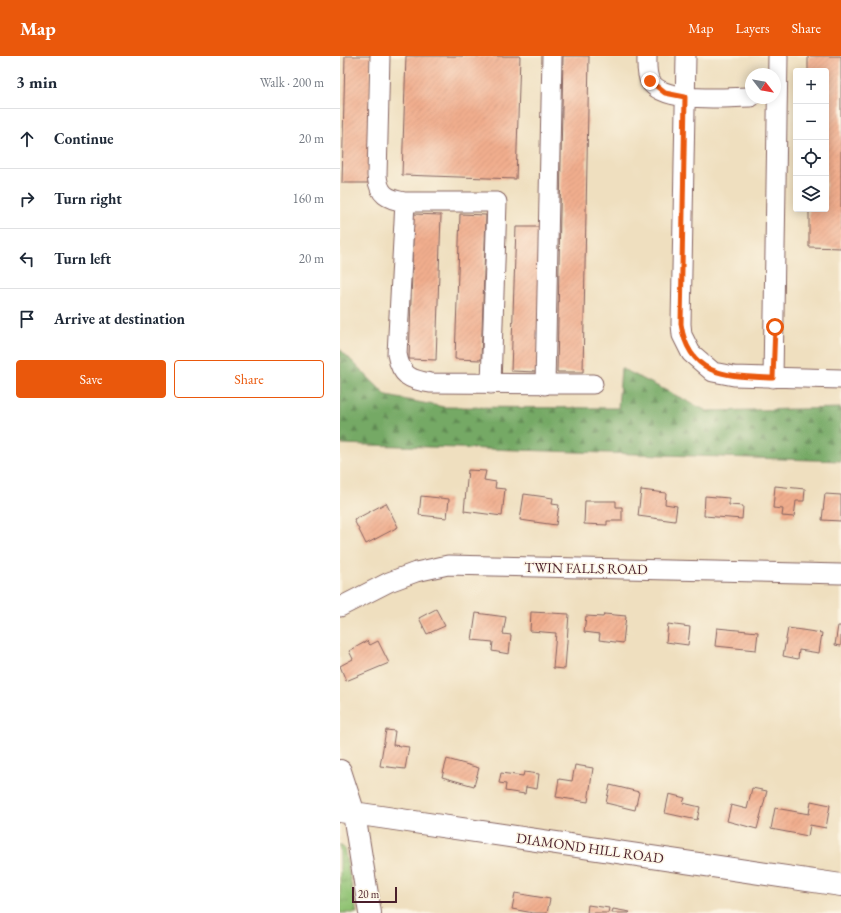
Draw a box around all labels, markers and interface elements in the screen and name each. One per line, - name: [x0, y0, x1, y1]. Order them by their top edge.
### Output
- text: Map: [20, 16, 56, 41]
- text: Map: [688, 19, 713, 37]
- text: Layers: [735, 19, 770, 37]
- text: Share: [792, 19, 821, 37]
- north arrow: [745, 68, 781, 104]
- map controls: [793, 68, 829, 212]
- button: +: [793, 68, 829, 104]
- text: 3 min: [16, 71, 57, 93]
- route end: [641, 72, 659, 90]
- text: Walk · 200 m: [260, 74, 324, 91]
- button: −: [793, 104, 829, 140]
- icon: ahead: [16, 128, 38, 150]
- text: Continue: [54, 129, 114, 148]
- text: 20 m: [299, 130, 324, 147]
- button: locate: [793, 140, 829, 176]
- button: layers: [793, 176, 829, 212]
- icon: right: [16, 188, 38, 210]
- text: Turn right: [54, 189, 122, 208]
- text: 160 m: [293, 190, 324, 207]
- icon: left: [16, 248, 38, 270]
- text: Turn left: [54, 249, 111, 268]
- text: 20 m: [299, 250, 324, 267]
- icon: arrive: [16, 308, 38, 330]
- text: Arrive at destination: [54, 309, 185, 328]
- route start: [766, 318, 784, 336]
- button: Save: [16, 360, 166, 398]
- button: Share: [174, 360, 324, 398]
- street label: TWIN FALLS ROAD: [524, 558, 648, 578]
- street label: DIAMOND HILL ROAD: [515, 829, 665, 867]
- scale bar: [352, 885, 397, 904]
- text: 20 m: [358, 887, 379, 901]

